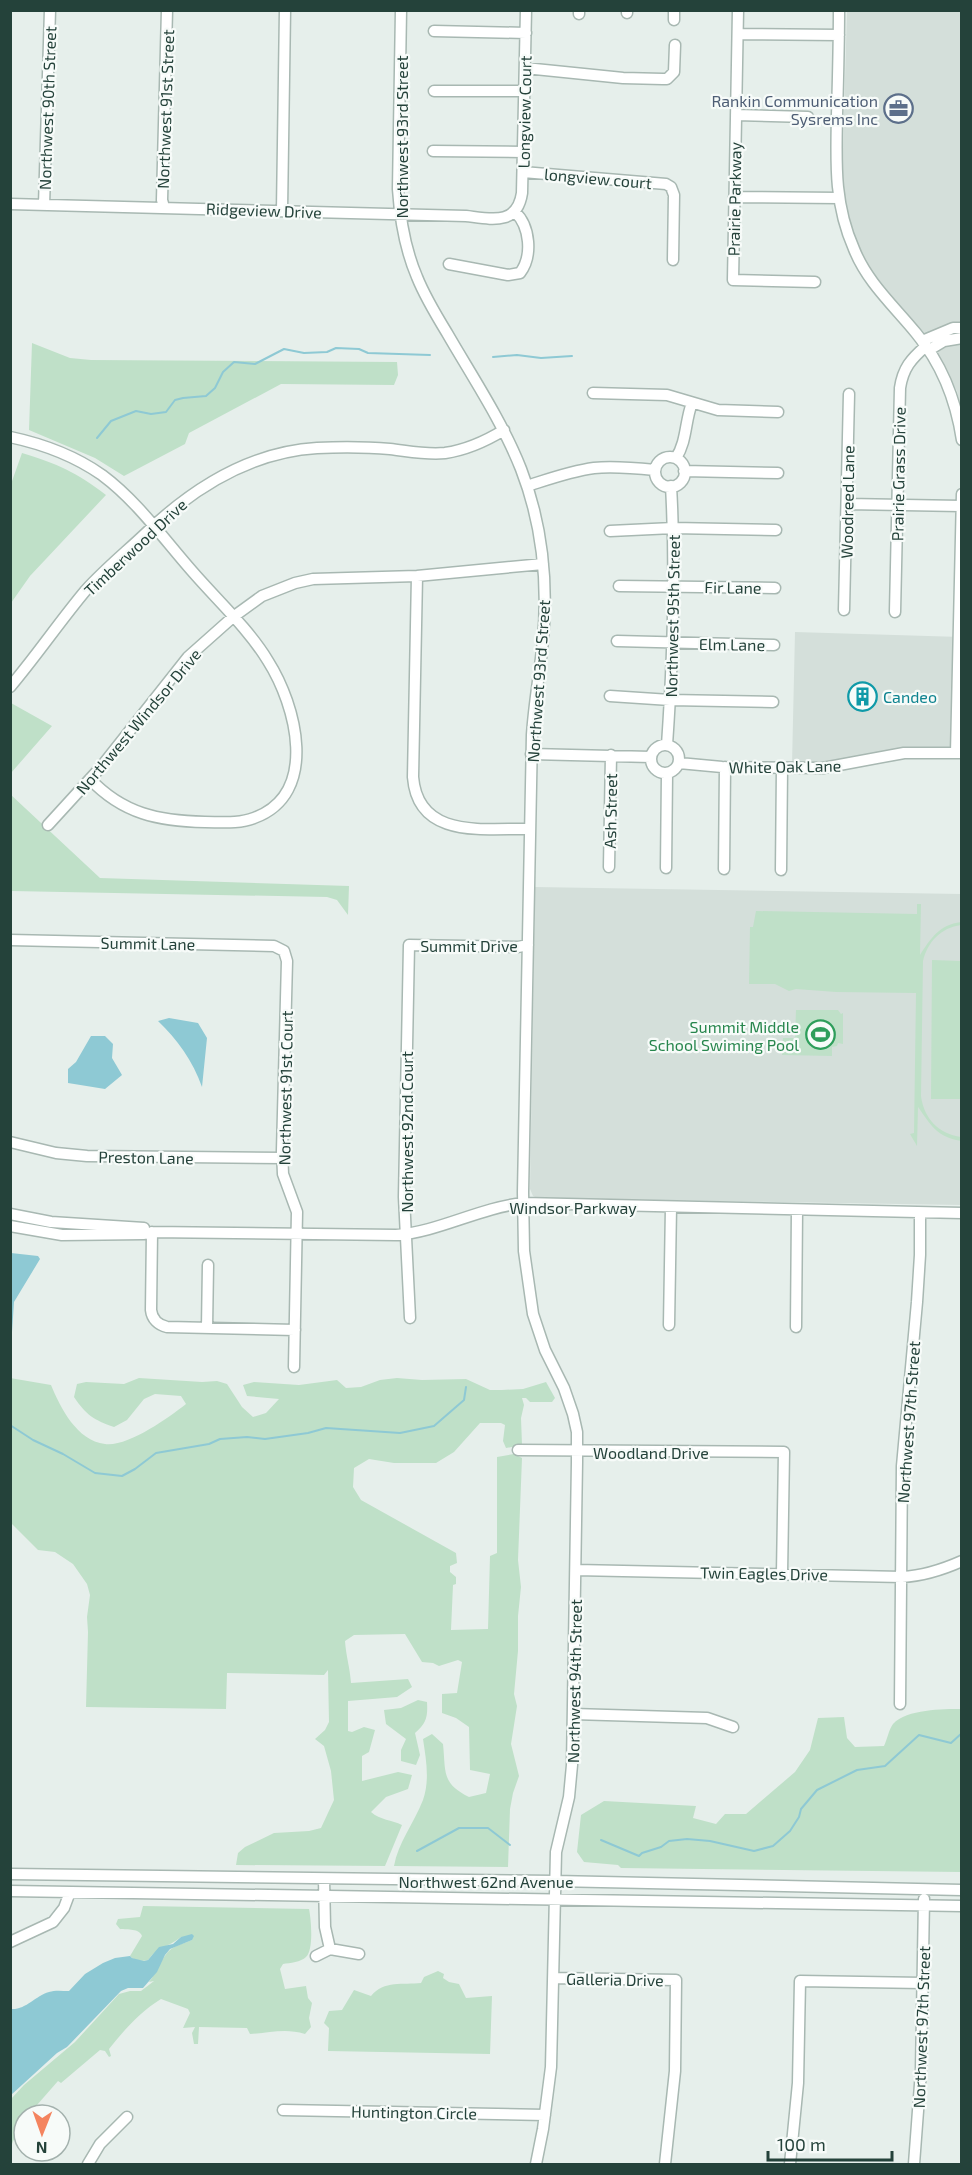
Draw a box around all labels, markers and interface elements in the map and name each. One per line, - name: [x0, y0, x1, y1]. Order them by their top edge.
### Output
- street label: Northwest 90th Street: [35, 26, 59, 190]
- street label: Northwest 91st Street: [153, 29, 177, 189]
- street label: Northwest 93rd Street: [392, 55, 411, 219]
- street label: Longview Court: [514, 55, 534, 169]
- place label: Rankin Communication Sysrems Inc: [711, 91, 878, 128]
- office icon: Rankin Communication Sysrems Inc: [883, 93, 915, 125]
- street label: Prairie Parkway: [724, 141, 745, 256]
- street label: longview court: [543, 164, 653, 192]
- street label: Ridgeview Drive: [206, 198, 322, 222]
- street label: Prairie Grass Drive: [887, 407, 909, 541]
- street label: Woodreed Lane: [837, 445, 857, 559]
- street label: Timberwood Drive: [80, 495, 190, 599]
- street label: Northwest 95th Street: [661, 534, 683, 698]
- street label: Fir Lane: [704, 577, 762, 597]
- street label: Northwest 93rd Street: [523, 599, 553, 763]
- street label: Elm Lane: [699, 634, 765, 654]
- street label: Northwest Windsor Drive: [72, 644, 204, 798]
- building icon: Candeo: [846, 680, 878, 712]
- place label: Candeo: [883, 687, 937, 706]
- street label: White Oak Lane: [729, 756, 841, 776]
- street label: Ash Street: [600, 773, 620, 849]
- street label: Summit Lane: [101, 933, 195, 953]
- street label: Summit Drive: [420, 936, 518, 955]
- street label: Northwest 91st Court: [274, 1010, 296, 1166]
- place label: Summit Middle School Swiming Pool: [649, 1017, 799, 1054]
- sports icon: Summit Middle School Swiming Pool: [804, 1019, 836, 1051]
- street label: Northwest 92nd Court: [397, 1051, 416, 1213]
- street label: Preston Lane: [98, 1147, 194, 1167]
- street label: Windsor Parkway: [509, 1198, 637, 1217]
- street label: Northwest 97th Street: [893, 1340, 923, 1504]
- street label: Woodland Drive: [593, 1443, 709, 1462]
- street label: Twin Eagles Drive: [700, 1562, 828, 1584]
- street label: Northwest 94th Street: [563, 1599, 585, 1763]
- street label: Northwest 62nd Avenue: [398, 1872, 574, 1891]
- street label: Northwest 97th Street: [909, 1945, 933, 2109]
- street label: Galleria Drive: [566, 1969, 664, 1989]
- street label: Huntington Circle: [351, 2101, 477, 2123]
- north arrow: [12, 2103, 72, 2163]
- scale bar: [768, 2124, 892, 2162]
- text: 100 m: [777, 2133, 826, 2155]
- text: N: [36, 2139, 48, 2158]

